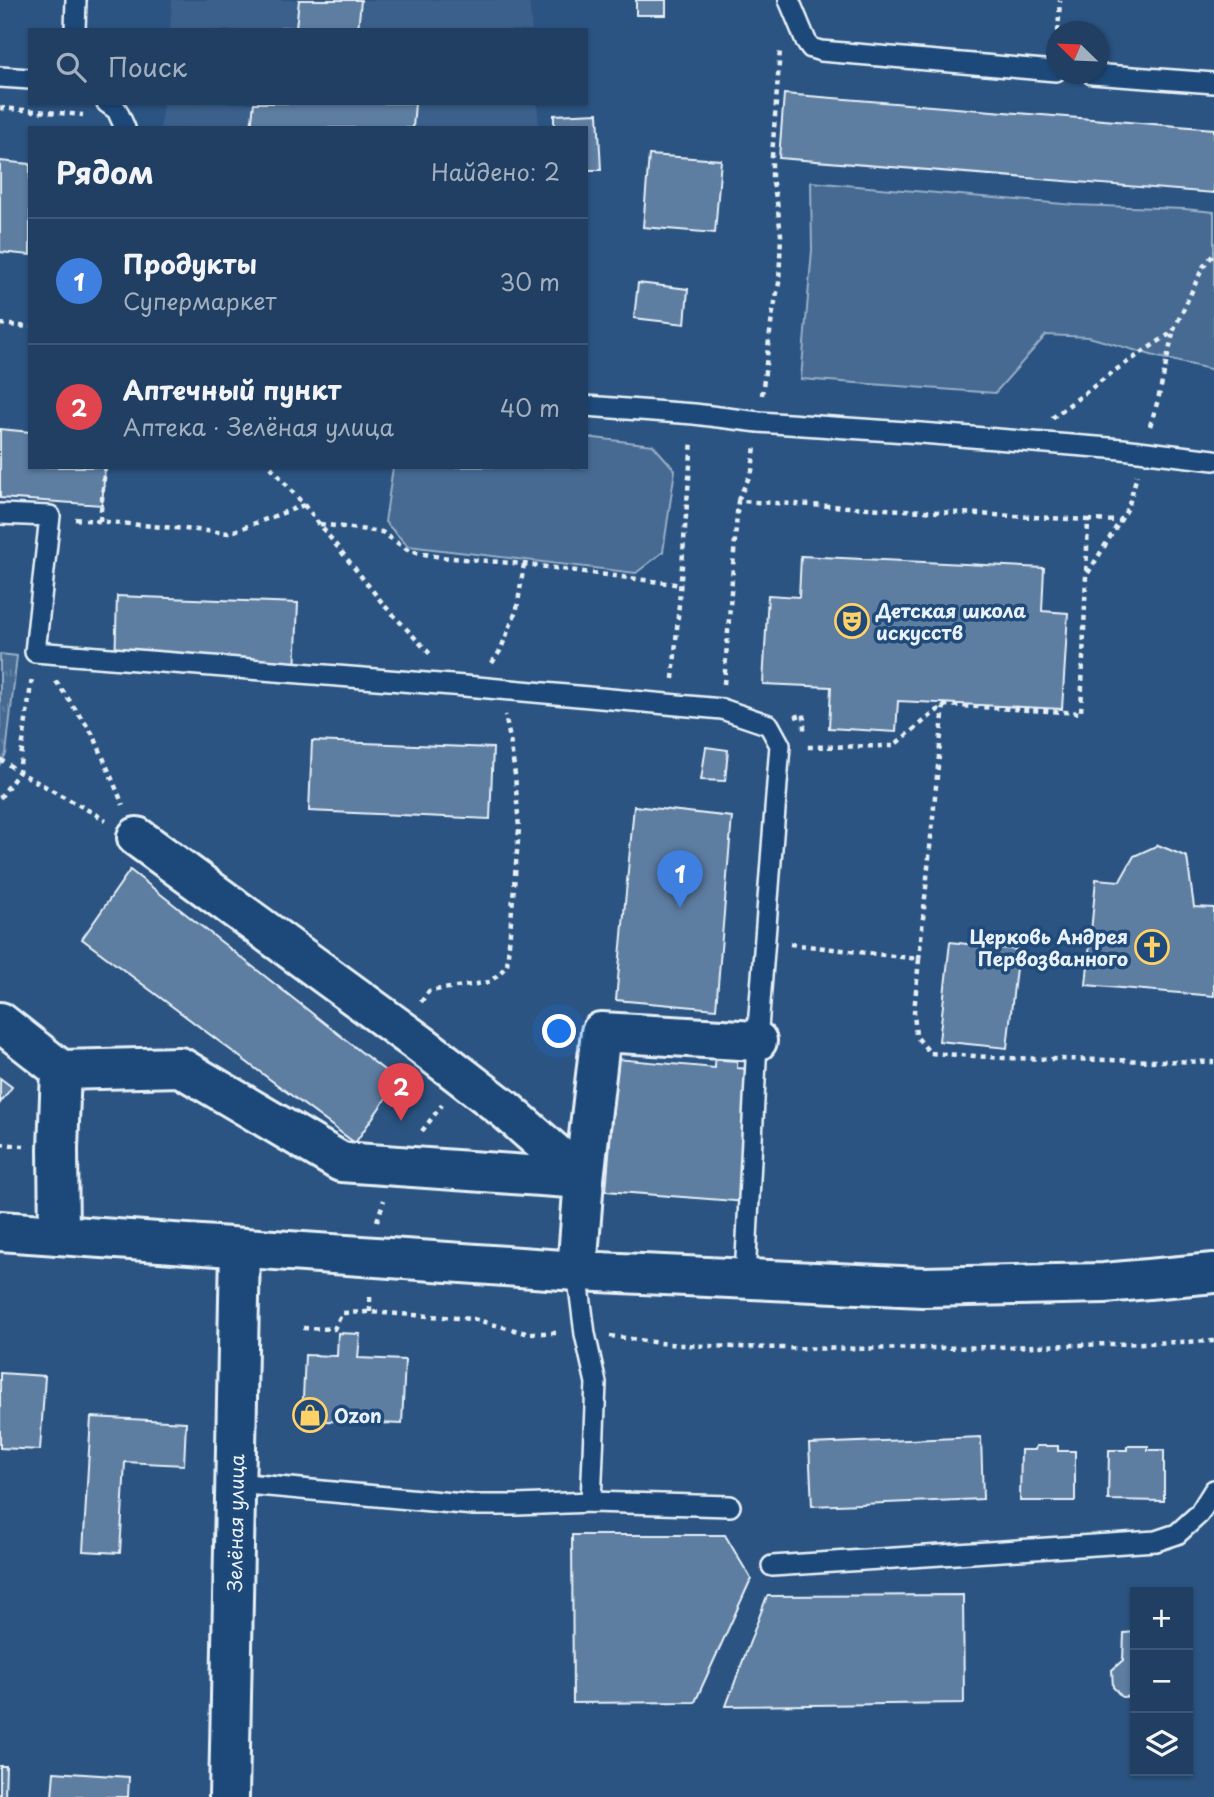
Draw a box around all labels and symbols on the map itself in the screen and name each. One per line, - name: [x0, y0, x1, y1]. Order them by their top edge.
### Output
- north arrow: [1046, 21, 1109, 84]
- place label: Детская школа искусств: [875, 596, 1026, 646]
- theatre icon: Детская школа искусств: [833, 602, 871, 640]
- pin: 1: [657, 850, 703, 908]
- place label: Церковь Андрея Первозванного: [970, 922, 1128, 972]
- church icon: Церковь Андрея Первозванного: [1133, 928, 1171, 966]
- your location: [542, 1014, 576, 1048]
- pin: 2: [378, 1063, 424, 1121]
- shop icon: Ozon: [291, 1396, 329, 1434]
- place label: Ozon: [334, 1401, 382, 1429]
- street label: Зелёная улица: [220, 1454, 250, 1592]

